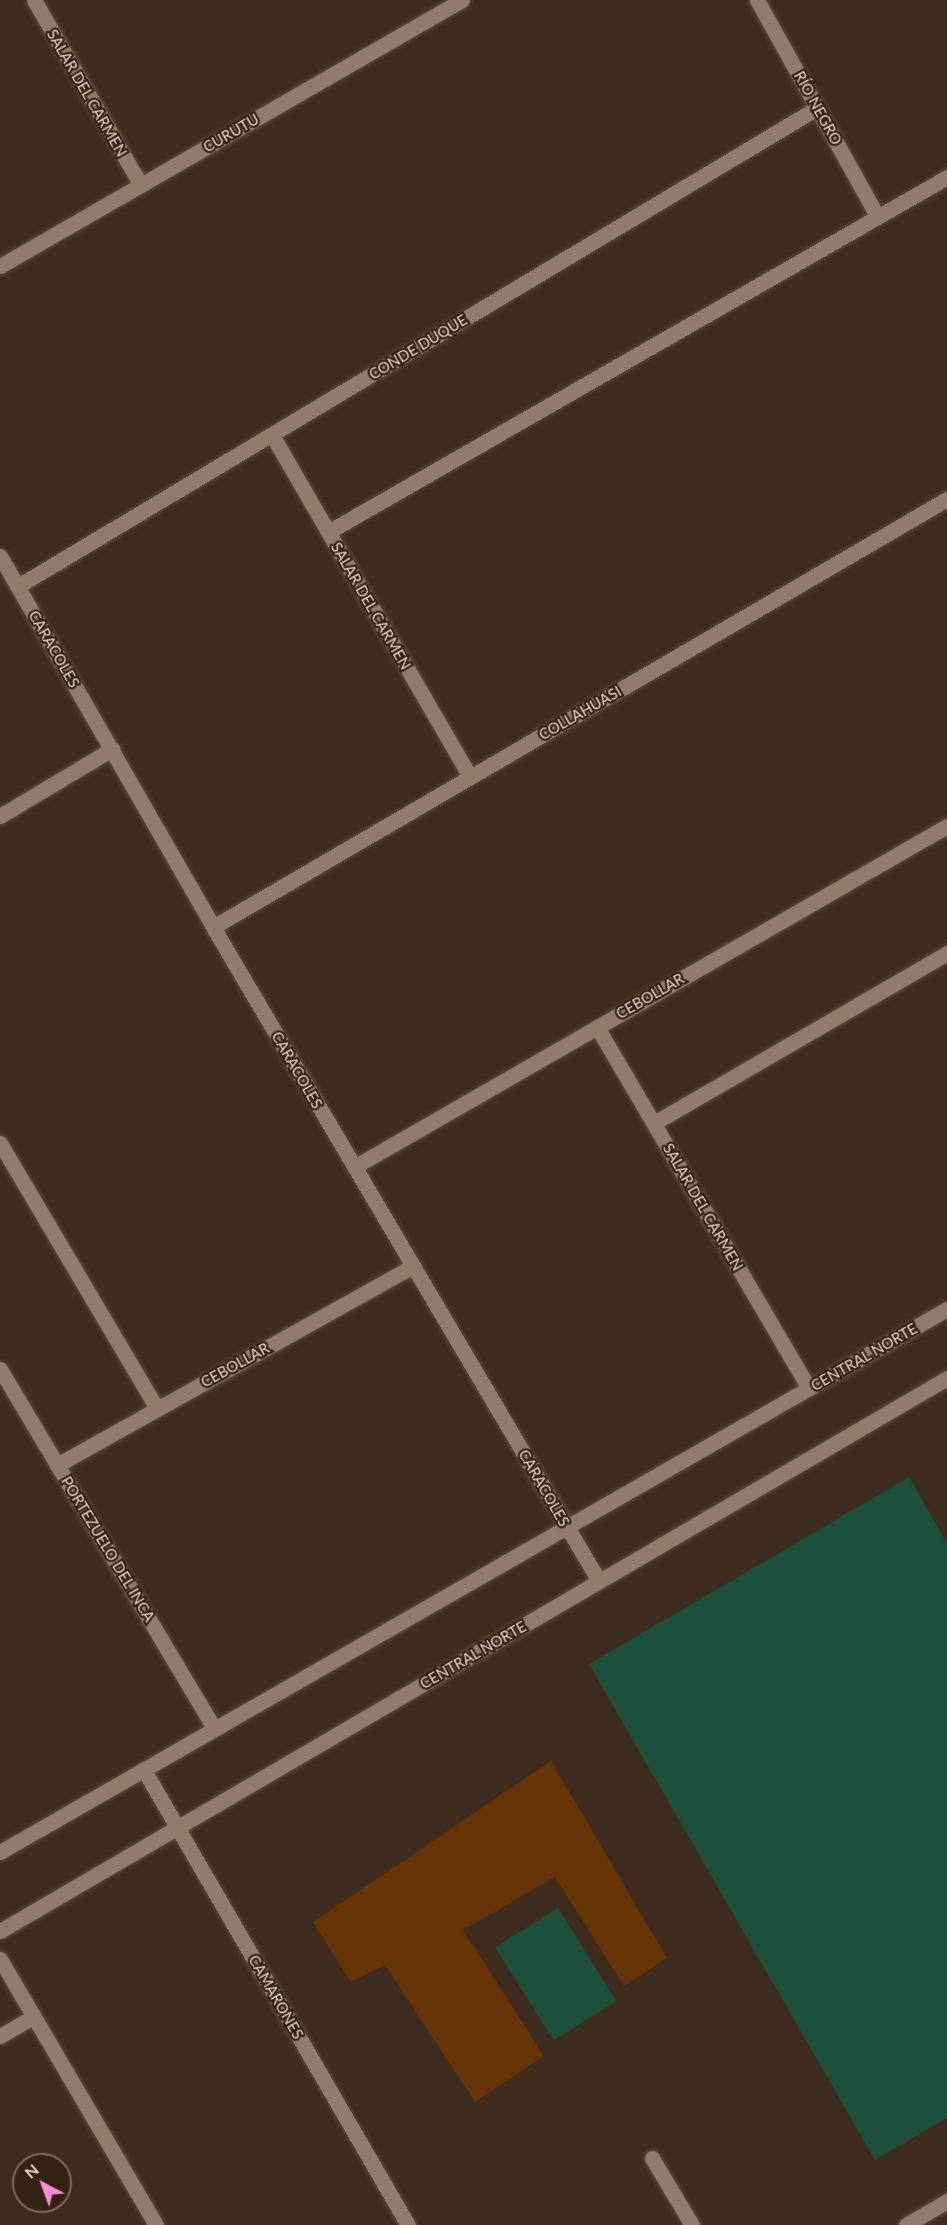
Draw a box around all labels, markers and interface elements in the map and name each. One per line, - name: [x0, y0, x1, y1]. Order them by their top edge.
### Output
- street label: SALAR DEL CARMEN: [43, 26, 131, 160]
- street label: RÍO NEGRO: [790, 68, 846, 148]
- street label: CURUTU: [200, 110, 262, 156]
- street label: CONDE DUQUE: [366, 311, 470, 383]
- street label: SALAR DEL CARMEN: [327, 539, 415, 673]
- street label: CARACOLES: [25, 607, 83, 691]
- street label: COLLAHUASI: [536, 682, 624, 744]
- street label: CEBOLLAR: [613, 969, 687, 1023]
- street label: CARACOLES: [268, 1028, 326, 1112]
- street label: SALAR DEL CARMEN: [659, 1140, 747, 1274]
- street label: CENTRAL NORTE: [807, 1319, 921, 1395]
- street label: CEBOLLAR: [198, 1339, 272, 1391]
- street label: CARACOLES: [515, 1446, 573, 1530]
- street label: PORTEZUELO DEL INCA: [57, 1473, 159, 1625]
- street label: CENTRAL NORTE: [416, 1617, 530, 1693]
- street label: CAMARONES: [245, 1952, 307, 2042]
- north arrow: [12, 2153, 72, 2213]
- text: N: [20, 2159, 42, 2182]

